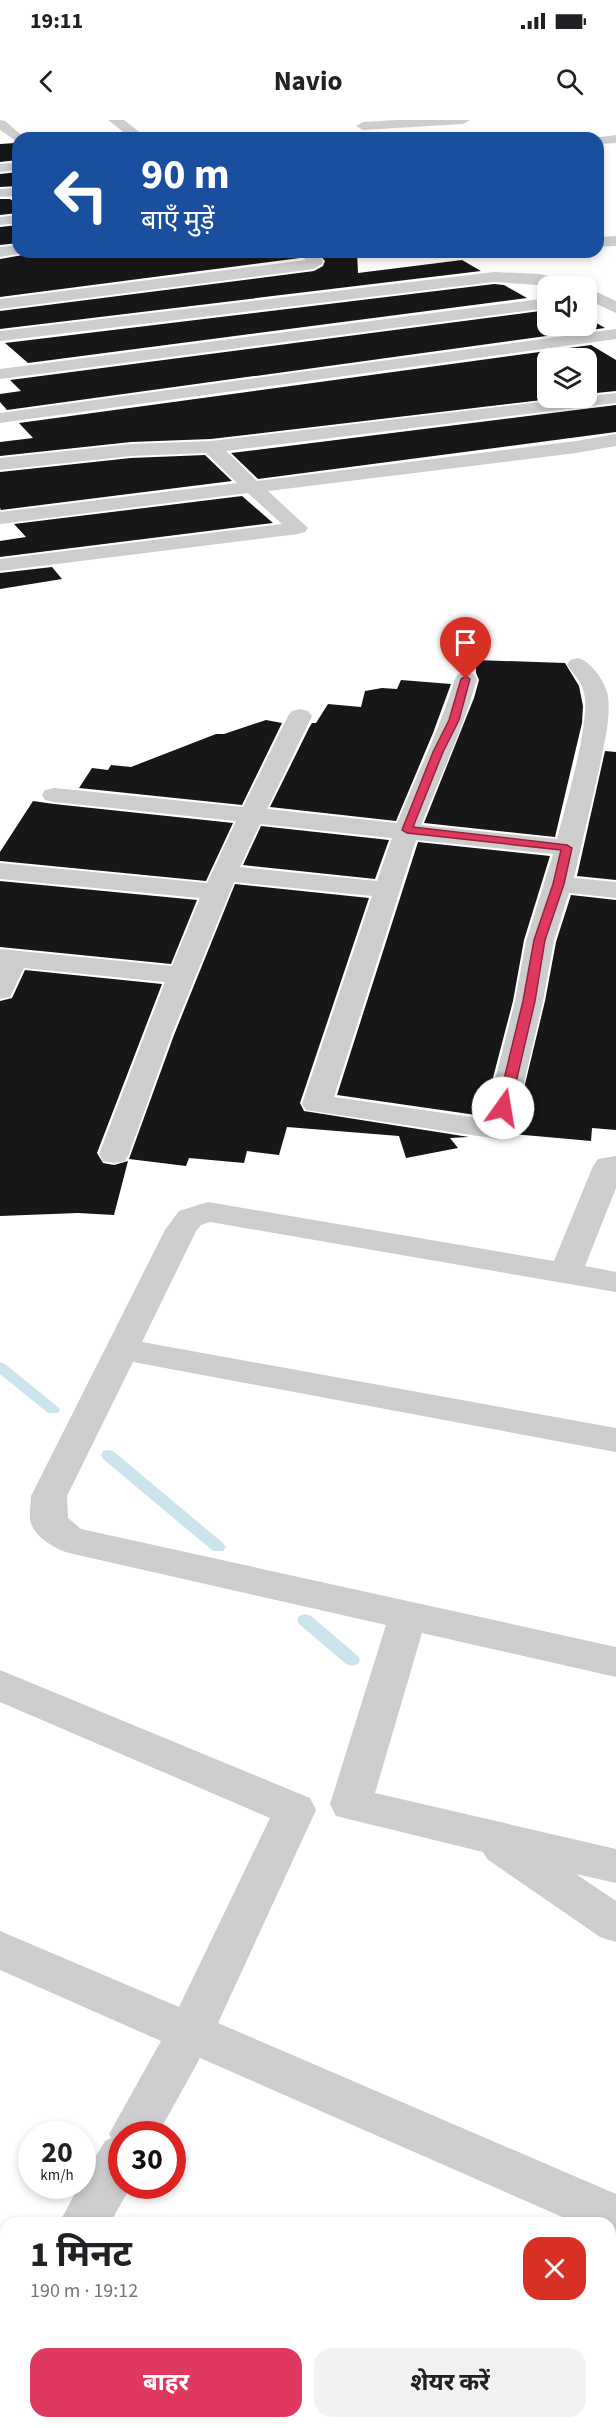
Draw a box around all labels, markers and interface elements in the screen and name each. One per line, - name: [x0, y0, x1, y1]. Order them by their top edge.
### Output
- text: 19:11: [30, 5, 83, 37]
- text: Navio: [274, 62, 342, 101]
- icon: back: [30, 65, 63, 98]
- icon: search: [553, 65, 586, 98]
- text: 90 m: [141, 145, 230, 205]
- icon: left: [42, 156, 120, 234]
- text: बाएँ मुड़ें: [141, 201, 214, 240]
- map controls: [537, 276, 597, 408]
- button: sound: [537, 276, 597, 336]
- button: layers: [537, 348, 597, 408]
- pin: [440, 617, 491, 679]
- icon: arrive: [449, 626, 482, 659]
- position arrow: [471, 1076, 535, 1140]
- speed limit sign: 30: [108, 2121, 186, 2199]
- text: 20: [41, 2131, 73, 2174]
- text: km/h: [40, 2165, 74, 2186]
- text: 1 मिनट: [30, 2229, 132, 2280]
- button: close: [523, 2237, 586, 2300]
- text: 190 m · 19:12: [30, 2277, 138, 2305]
- button: बाहर: [30, 2348, 302, 2417]
- button: शेयर करें: [314, 2348, 586, 2417]

